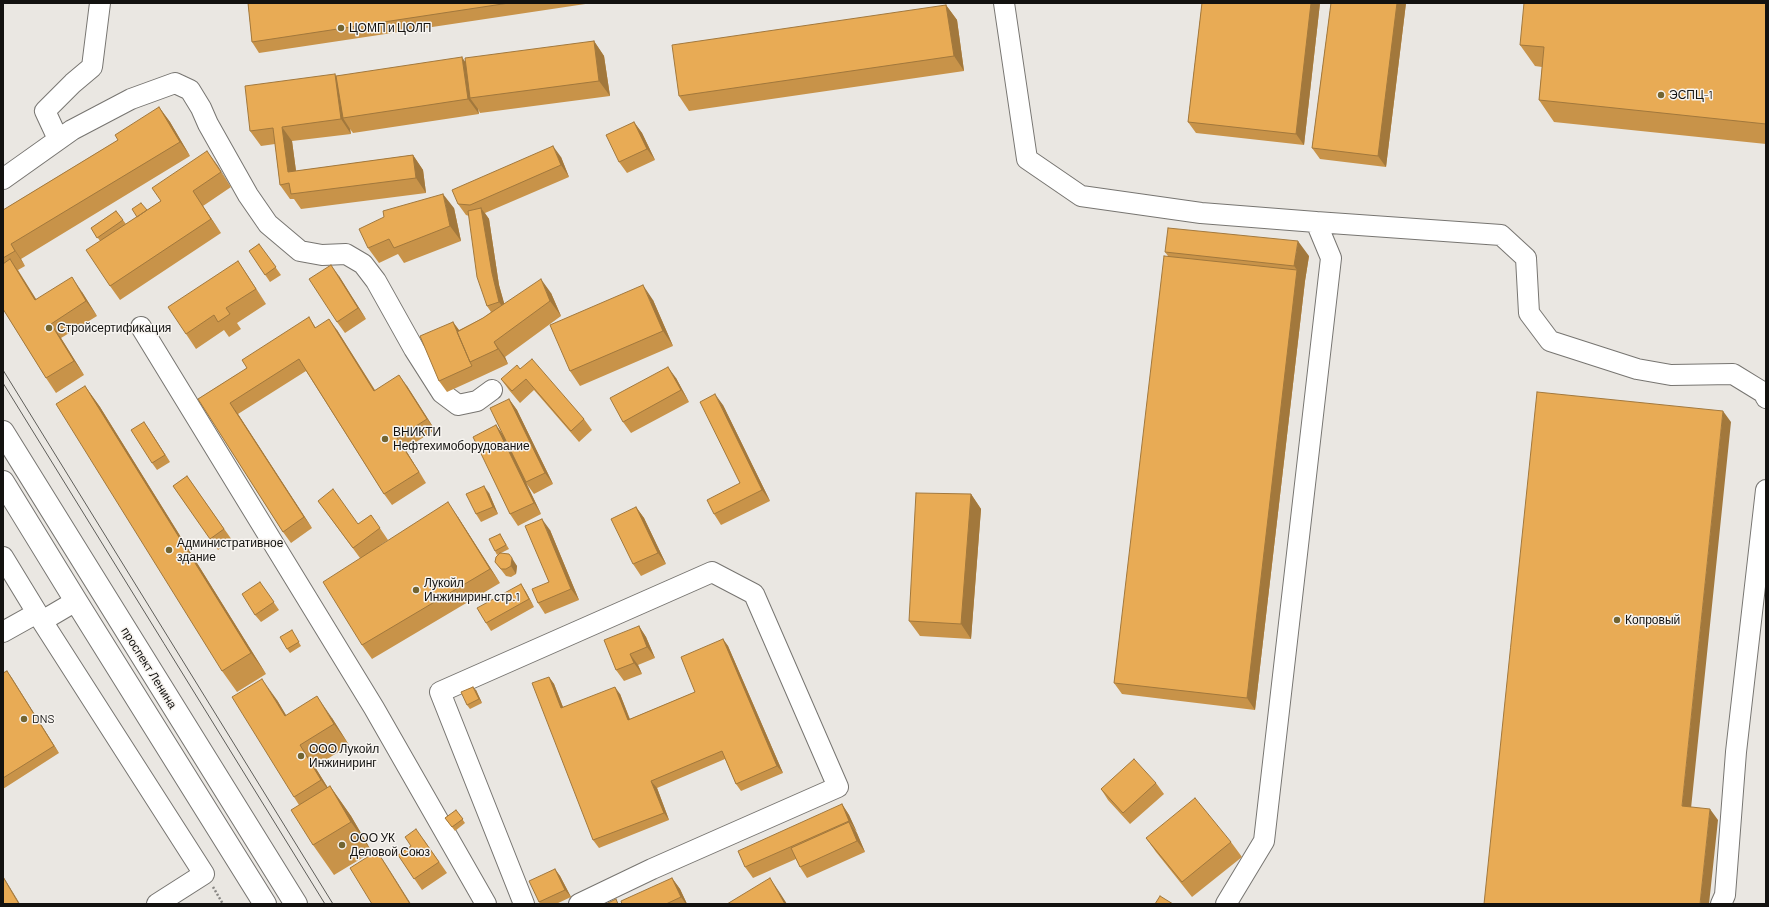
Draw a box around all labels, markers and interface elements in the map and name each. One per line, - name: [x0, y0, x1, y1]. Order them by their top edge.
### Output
- place label: ЦОМП и ЦОЛП: [349, 21, 431, 35]
- marker: ЦОМП и ЦОЛП: [336, 23, 346, 33]
- place label: ЭСПЦ-1: [1669, 88, 1713, 102]
- marker: ЭСПЦ-1: [1656, 90, 1666, 100]
- place label: Стройсертификация: [57, 321, 171, 335]
- marker: Стройсертификация: [44, 323, 54, 333]
- place label: ВНИКТИ Нефтехимоборудование: [393, 425, 530, 453]
- marker: ВНИКТИ Нефтехимоборудование: [380, 434, 390, 444]
- place label: Административное здание: [177, 536, 283, 564]
- marker: Административное здание: [164, 545, 174, 555]
- place label: Лукойл Инжиниринг стр.1: [424, 576, 520, 604]
- marker: Лукойл Инжиниринг стр.1: [411, 585, 421, 595]
- place label: Копровый: [1625, 613, 1680, 627]
- marker: Копровый: [1612, 615, 1622, 625]
- street label: проспект Ленина: [118, 625, 180, 711]
- place label: DNS: [32, 712, 55, 726]
- marker: DNS: [19, 714, 29, 724]
- place label: ООО Лукойл Инжиниринг: [309, 742, 379, 770]
- marker: ООО Лукойл Инжиниринг: [296, 751, 306, 761]
- place label: ООО УК Деловой Союз: [350, 831, 430, 859]
- marker: ООО УК Деловой Союз: [337, 840, 347, 850]

